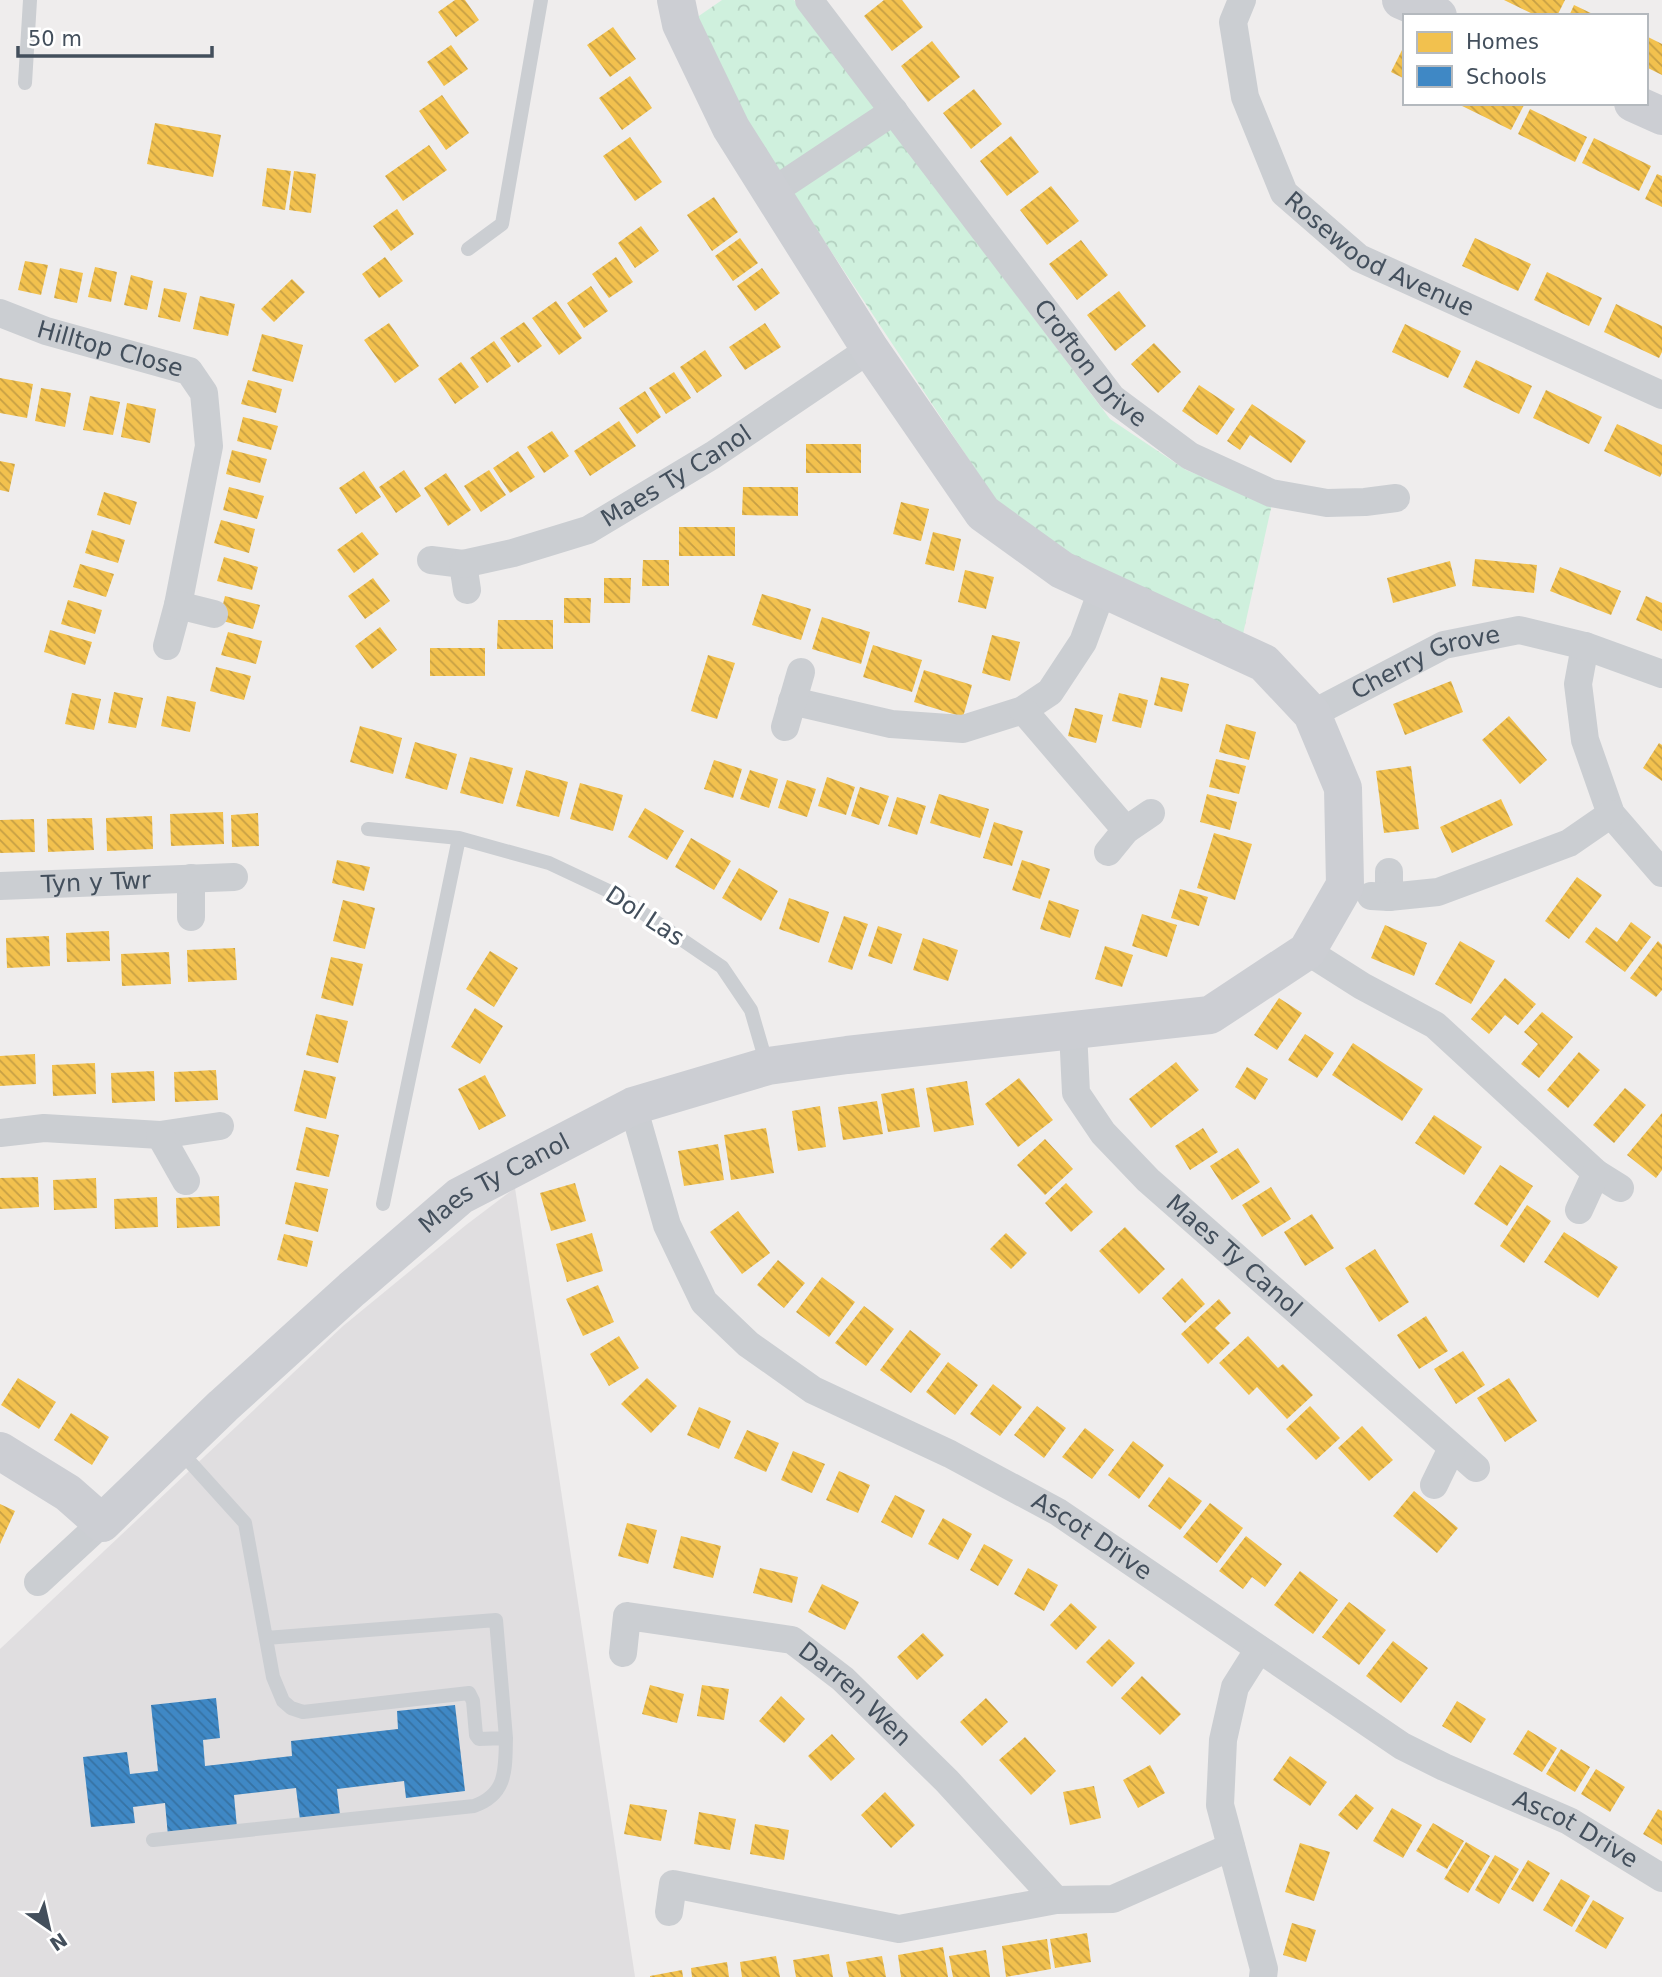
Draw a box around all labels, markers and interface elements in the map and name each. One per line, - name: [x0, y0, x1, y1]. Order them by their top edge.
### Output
- scale bar: [18, 14, 212, 58]
- legend: [1403, 14, 1648, 105]
- text: 50 m: [28, 27, 82, 51]
- text: Homes: [1466, 30, 1539, 54]
- text: Schools: [1466, 65, 1547, 89]
- street label: Rosewood Avenue: [1279, 186, 1478, 322]
- street label: Crofton Drive: [1028, 294, 1152, 433]
- street label: Hilltop Close: [34, 315, 186, 383]
- street label: Maes Ty Canol: [596, 419, 757, 533]
- street label: Cherry Grove: [1346, 620, 1502, 705]
- street label: Tyn y Twr: [39, 866, 152, 898]
- street label: Dol Las: [600, 880, 690, 952]
- street label: Maes Ty Canol: [413, 1128, 574, 1239]
- street label: Maes Ty Canol: [1161, 1189, 1308, 1323]
- street label: Ascot Drive: [1027, 1487, 1157, 1586]
- street label: Darren Wen: [793, 1636, 917, 1752]
- street label: Ascot Drive: [1509, 1785, 1643, 1874]
- north arrow: [14, 1893, 84, 1963]
- text: N: [46, 1929, 71, 1956]

